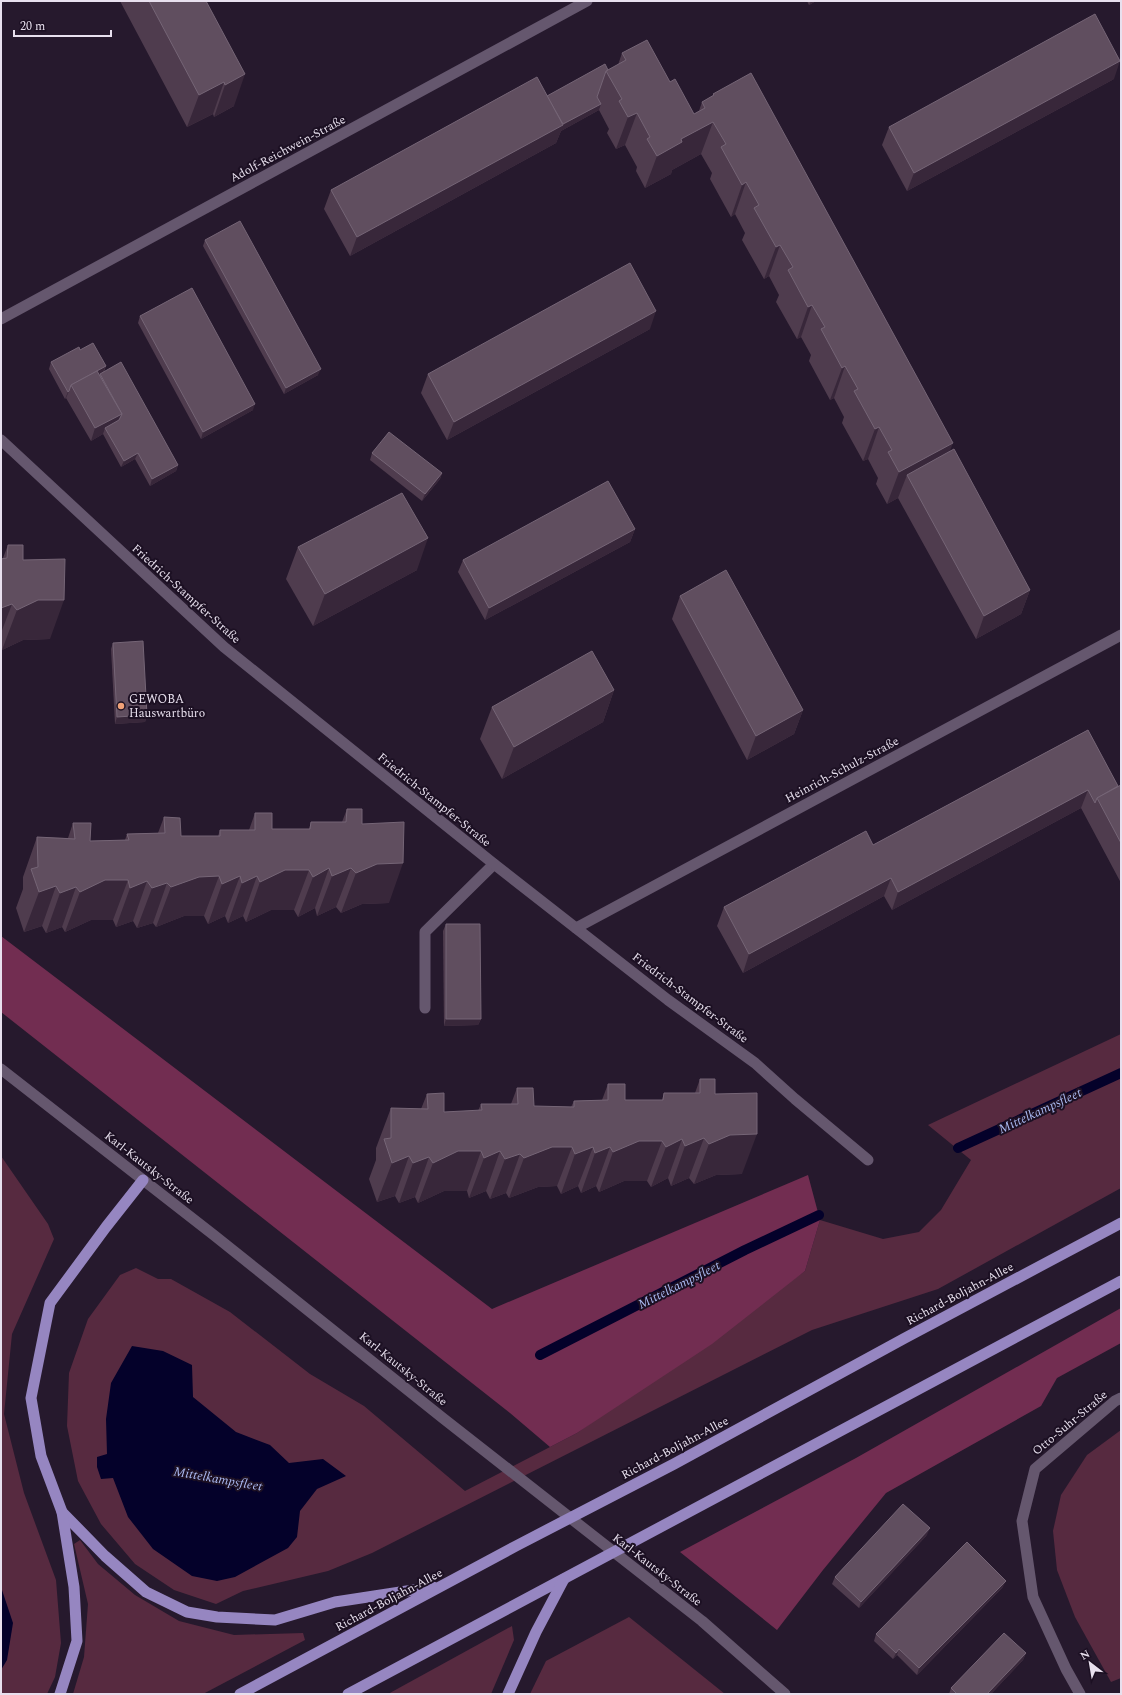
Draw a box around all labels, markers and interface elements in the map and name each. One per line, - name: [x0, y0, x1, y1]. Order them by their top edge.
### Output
- scale bar: [14, 12, 111, 38]
- text: 20 m: [20, 17, 45, 36]
- street label: Adolf-Reichwein-Straße: [227, 110, 349, 188]
- street label: Friedrich-Stampfer-Straße: [127, 540, 245, 648]
- place label: GEWOBA Hauswartbüro: [129, 690, 205, 723]
- marker: GEWOBA Hauswartbüro: [116, 701, 126, 711]
- street label: Heinrich-Schulz-Straße: [782, 732, 902, 808]
- street label: Friedrich-Stampfer-Straße: [373, 748, 495, 852]
- street label: Friedrich-Stampfer-Straße: [628, 948, 752, 1048]
- water label: Mittelkampsfleet: [995, 1083, 1086, 1139]
- street label: Karl-Kautsky-Straße: [100, 1127, 198, 1209]
- water label: Mittelkampsfleet: [634, 1255, 724, 1314]
- street label: Richard-Boljahn-Allee: [903, 1257, 1017, 1330]
- street label: Karl-Kautsky-Straße: [355, 1327, 452, 1411]
- street label: Otto-Suhr-Straße: [1028, 1386, 1112, 1460]
- street label: Richard-Boljahn-Allee: [618, 1411, 732, 1484]
- water label: Mittelkampsfleet: [172, 1461, 265, 1497]
- street label: Karl-Kautsky-Straße: [608, 1529, 706, 1611]
- street label: Richard-Boljahn-Allee: [332, 1563, 446, 1636]
- north arrow: [1070, 1643, 1110, 1683]
- text: N: [1077, 1645, 1093, 1664]

